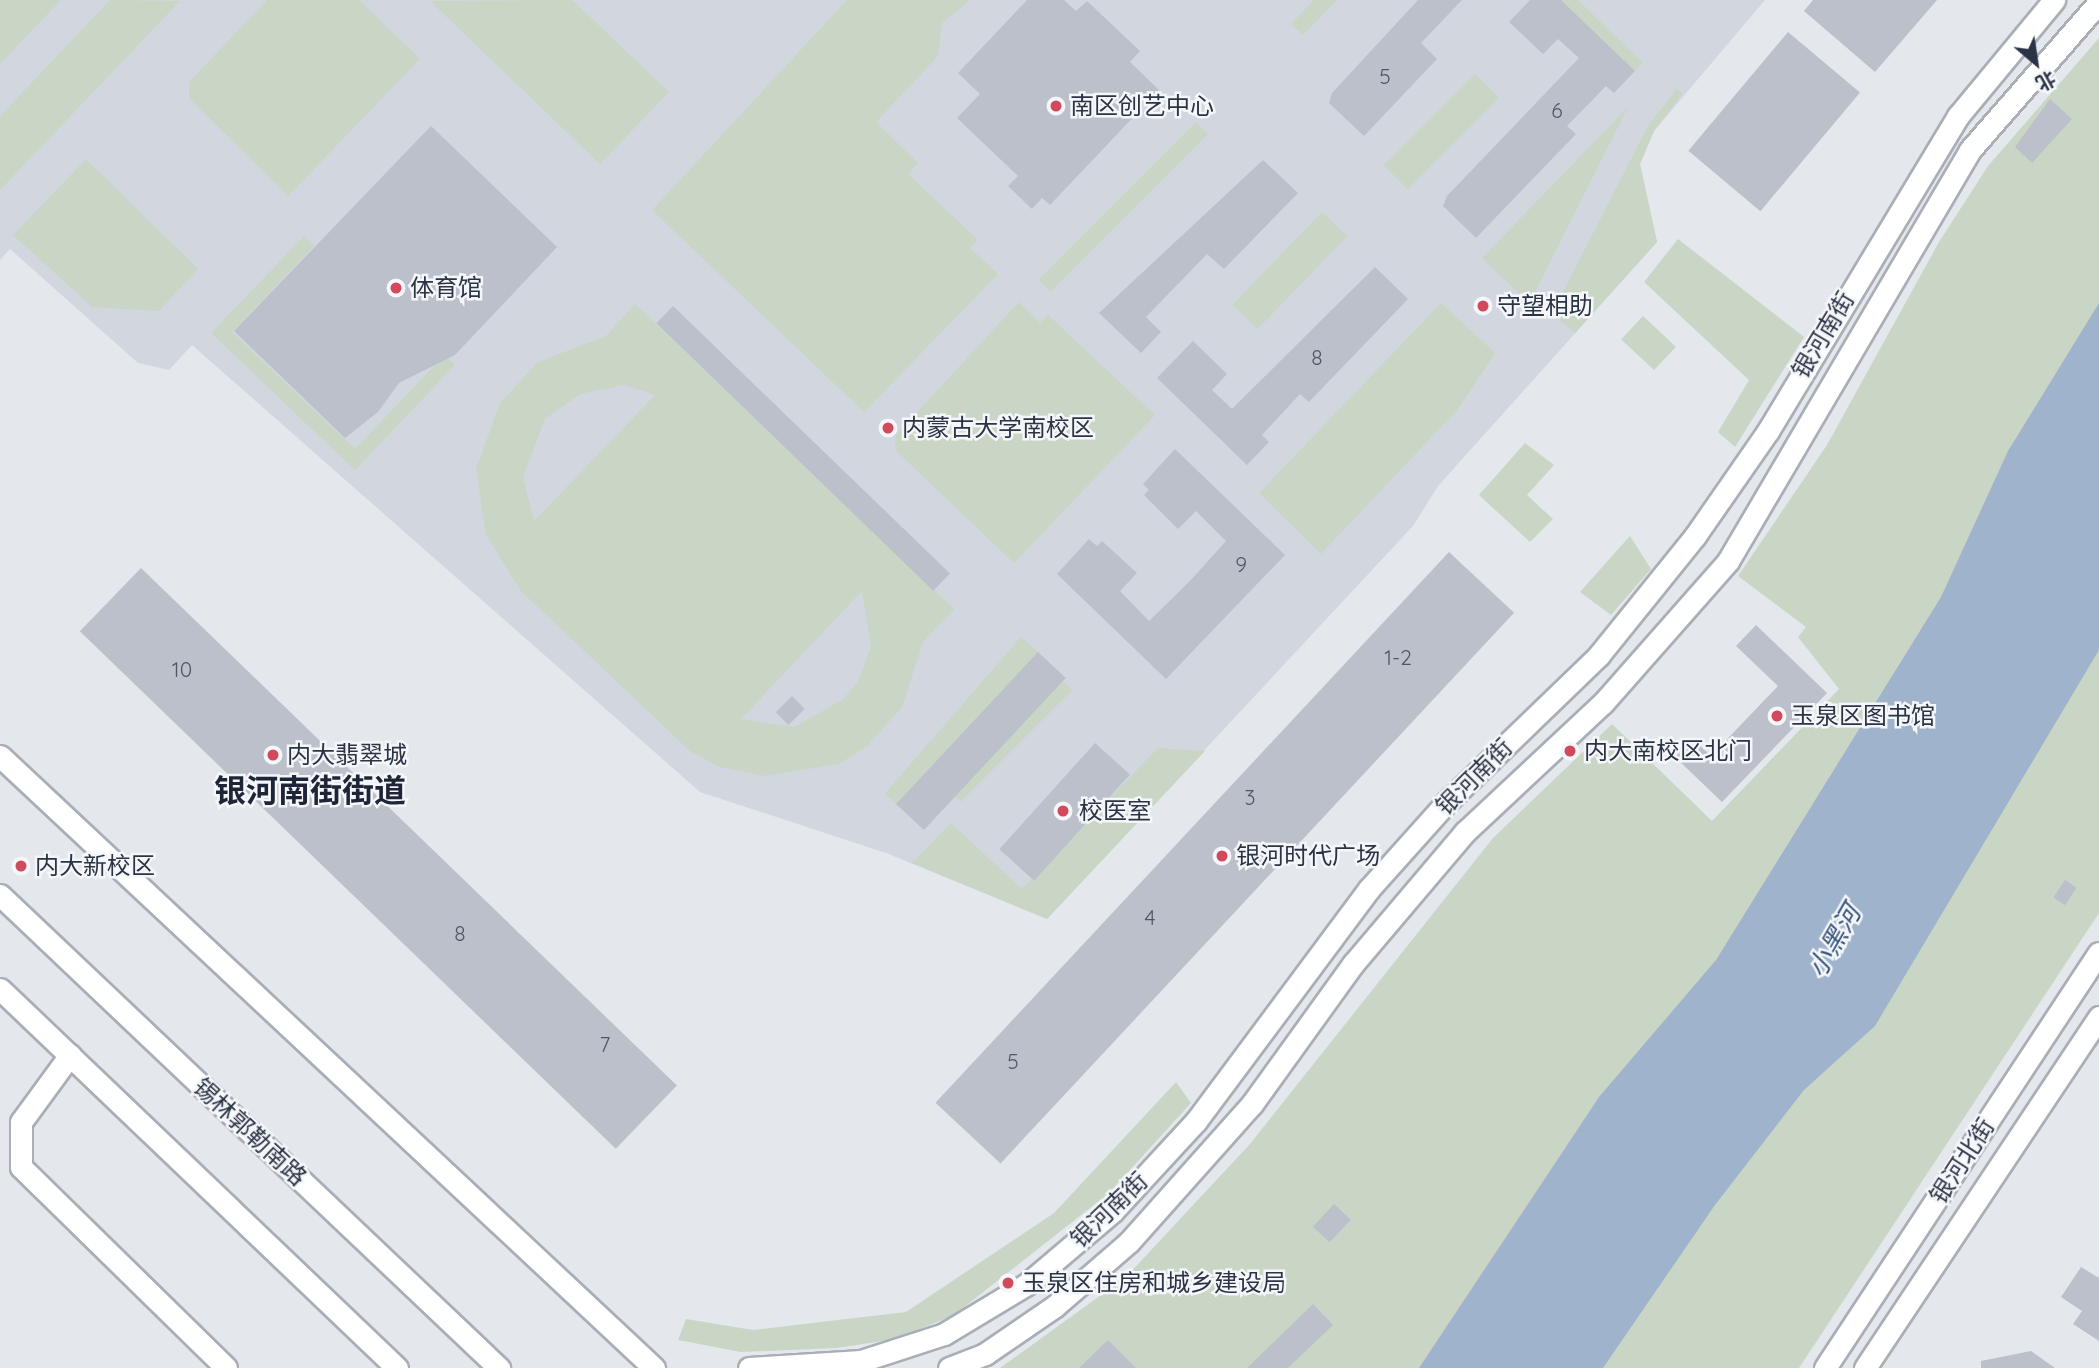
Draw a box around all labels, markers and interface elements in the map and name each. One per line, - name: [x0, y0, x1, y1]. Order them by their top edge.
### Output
- north arrow: [2001, 28, 2071, 98]
- house number: 5: [1379, 63, 1391, 89]
- text: 北: [2032, 66, 2060, 96]
- place label: 南区创艺中心: [1070, 92, 1214, 120]
- house number: 6: [1551, 97, 1563, 123]
- marker: 南区创艺中心: [1048, 98, 1064, 114]
- place label: 体育馆: [410, 274, 482, 302]
- marker: 体育馆: [388, 280, 404, 296]
- street label: 银河南街: [1786, 286, 1860, 384]
- place label: 守望相助: [1497, 292, 1593, 320]
- marker: 守望相助: [1475, 298, 1491, 314]
- house number: 8: [1311, 344, 1323, 370]
- place label: 内蒙古大学南校区: [902, 414, 1094, 442]
- marker: 内蒙古大学南校区: [880, 420, 896, 436]
- house number: 9: [1235, 551, 1247, 577]
- house number: 1-2: [1384, 644, 1412, 670]
- house number: 10: [172, 656, 192, 682]
- place label: 玉泉区图书馆: [1791, 702, 1935, 730]
- marker: 玉泉区图书馆: [1769, 708, 1785, 724]
- street label: 银河南街: [1430, 733, 1518, 821]
- place label: 内大南校区北门: [1584, 737, 1752, 765]
- place label: 内大翡翠城: [287, 741, 407, 769]
- marker: 内大南校区北门: [1562, 743, 1578, 759]
- marker: 内大翡翠城: [265, 747, 281, 763]
- district label: 银河南街街道: [214, 771, 406, 809]
- house number: 3: [1244, 784, 1256, 810]
- place label: 校医室: [1079, 797, 1151, 825]
- marker: 校医室: [1053, 801, 1073, 821]
- place label: 银河时代广场: [1236, 842, 1380, 870]
- marker: 银河时代广场: [1214, 848, 1230, 864]
- place label: 内大新校区: [35, 852, 155, 880]
- marker: 内大新校区: [13, 858, 29, 874]
- water label: 小黑河: [1801, 899, 1867, 983]
- house number: 4: [1144, 904, 1156, 930]
- house number: 8: [454, 920, 466, 946]
- house number: 7: [600, 1031, 610, 1057]
- house number: 5: [1007, 1048, 1019, 1074]
- street label: 锡林郭勒南路: [188, 1072, 312, 1192]
- street label: 银河北街: [1924, 1113, 2000, 1209]
- street label: 银河南街: [1064, 1166, 1154, 1254]
- place label: 玉泉区住房和城乡建设局: [1022, 1269, 1286, 1297]
- marker: 玉泉区住房和城乡建设局: [1000, 1275, 1016, 1291]

